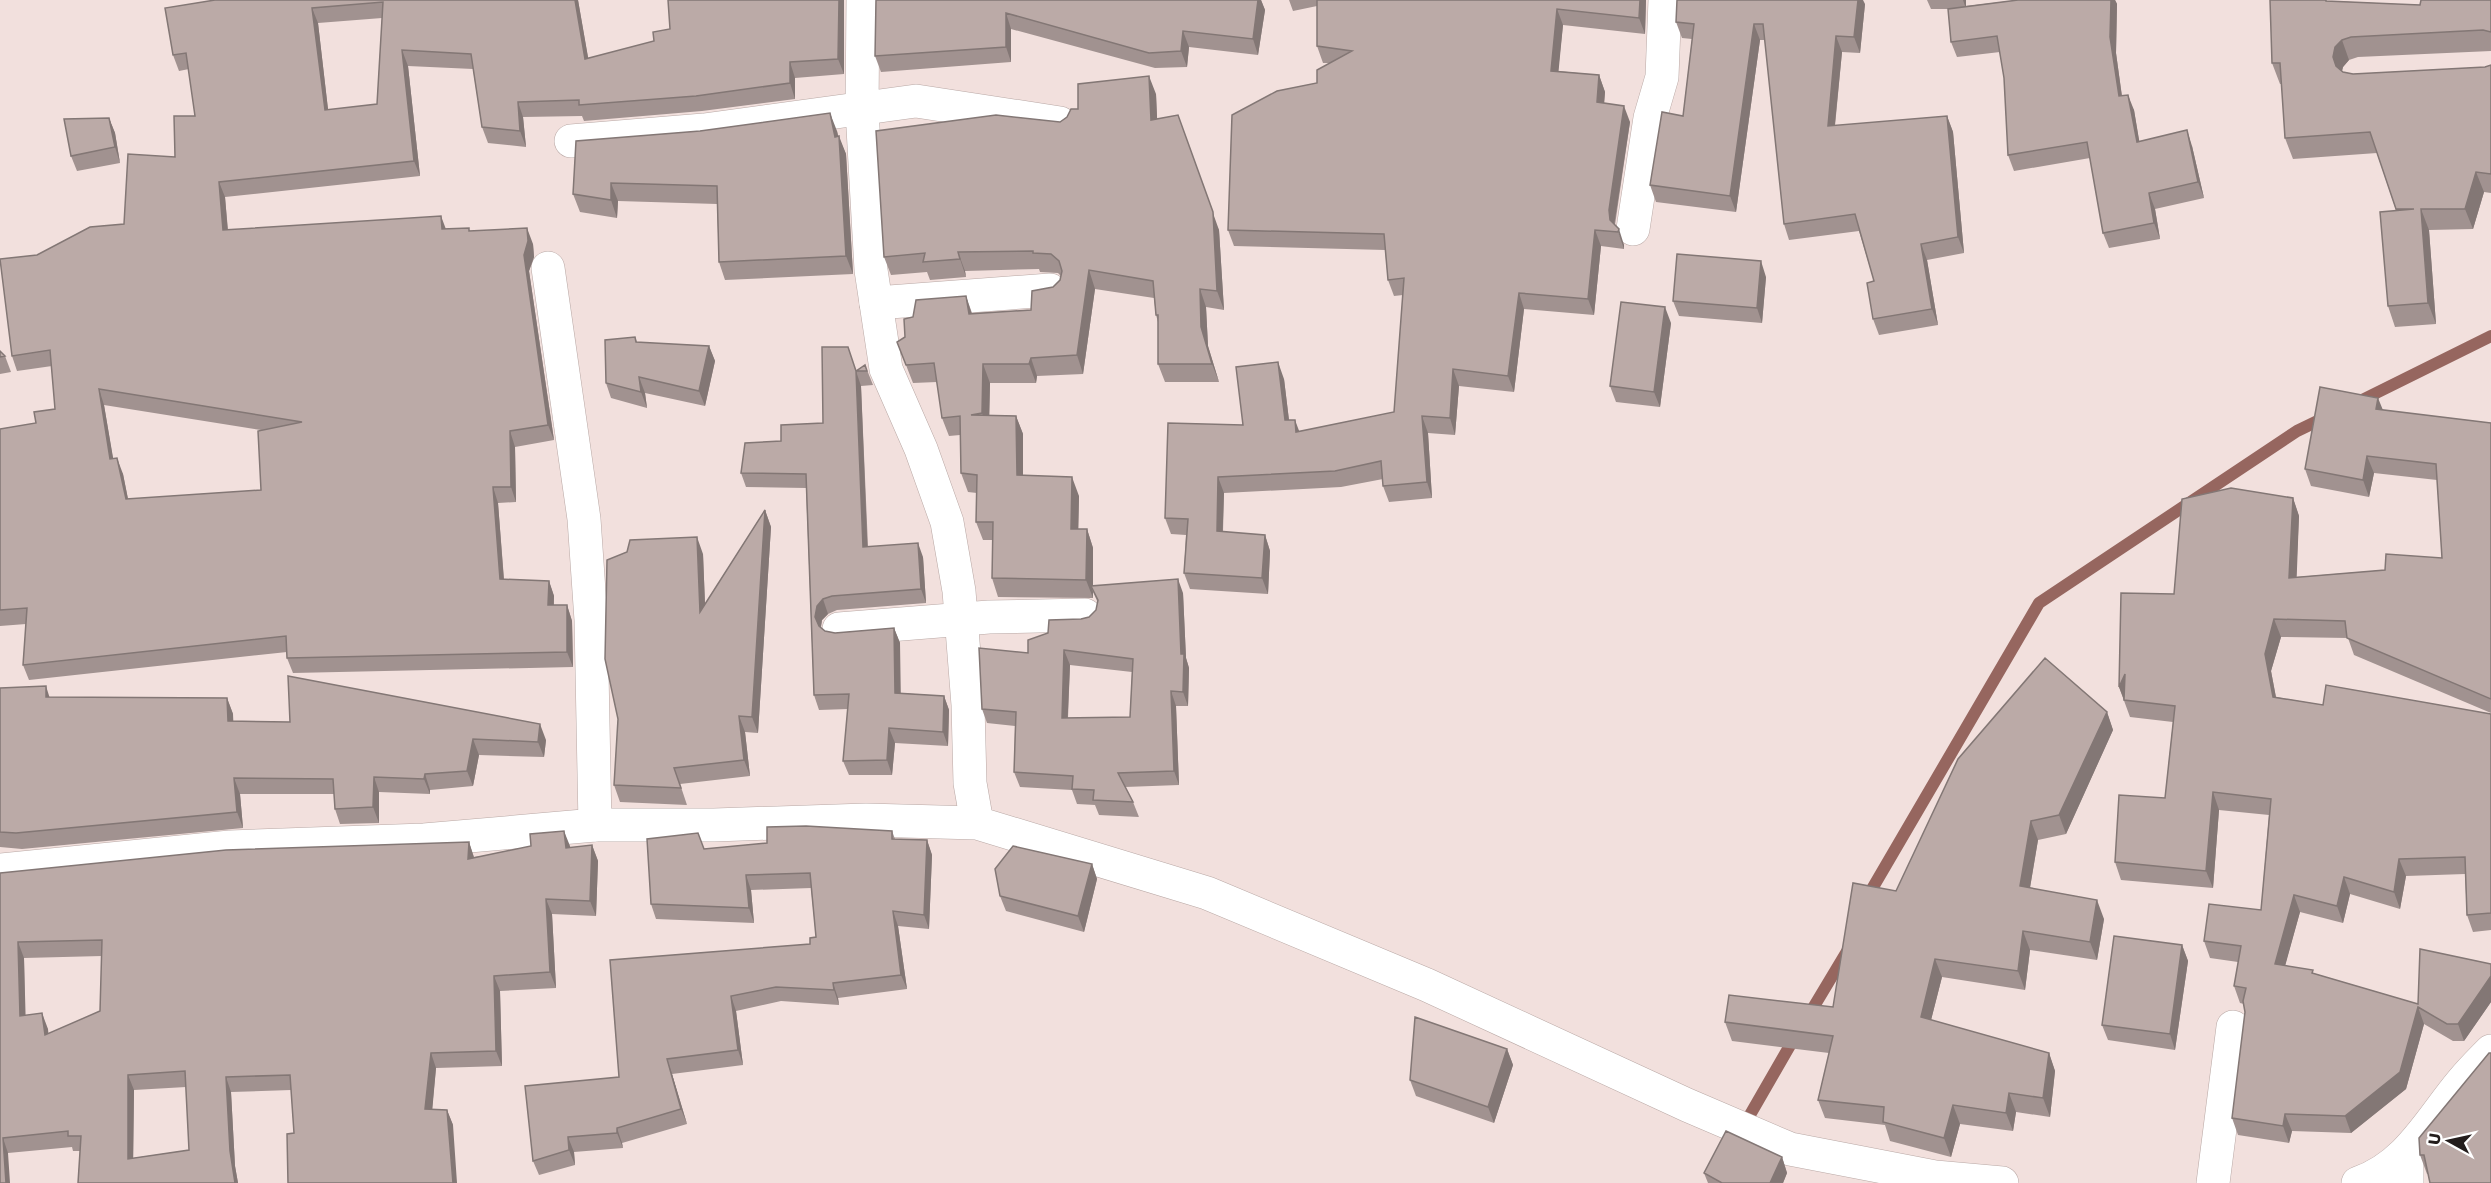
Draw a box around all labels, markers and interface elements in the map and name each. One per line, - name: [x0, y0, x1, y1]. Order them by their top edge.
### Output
- north arrow: [2419, 1111, 2479, 1171]
- text: U: [2424, 1132, 2445, 1146]

